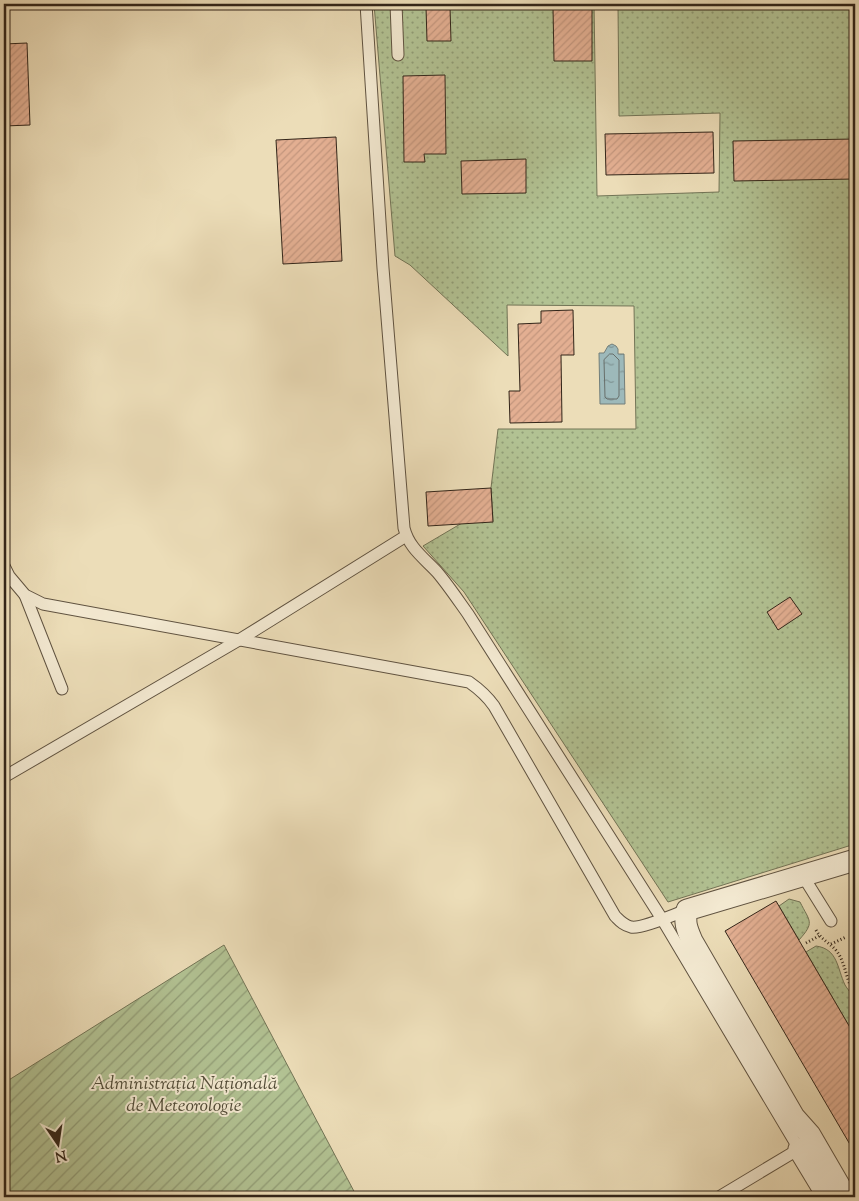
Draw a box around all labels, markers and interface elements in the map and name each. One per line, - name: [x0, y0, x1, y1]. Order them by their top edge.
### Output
- park label: Administrația Națională de Meteorologie: [90, 1071, 278, 1120]
- north arrow: [32, 1118, 82, 1168]
- text: N: [53, 1144, 68, 1166]

